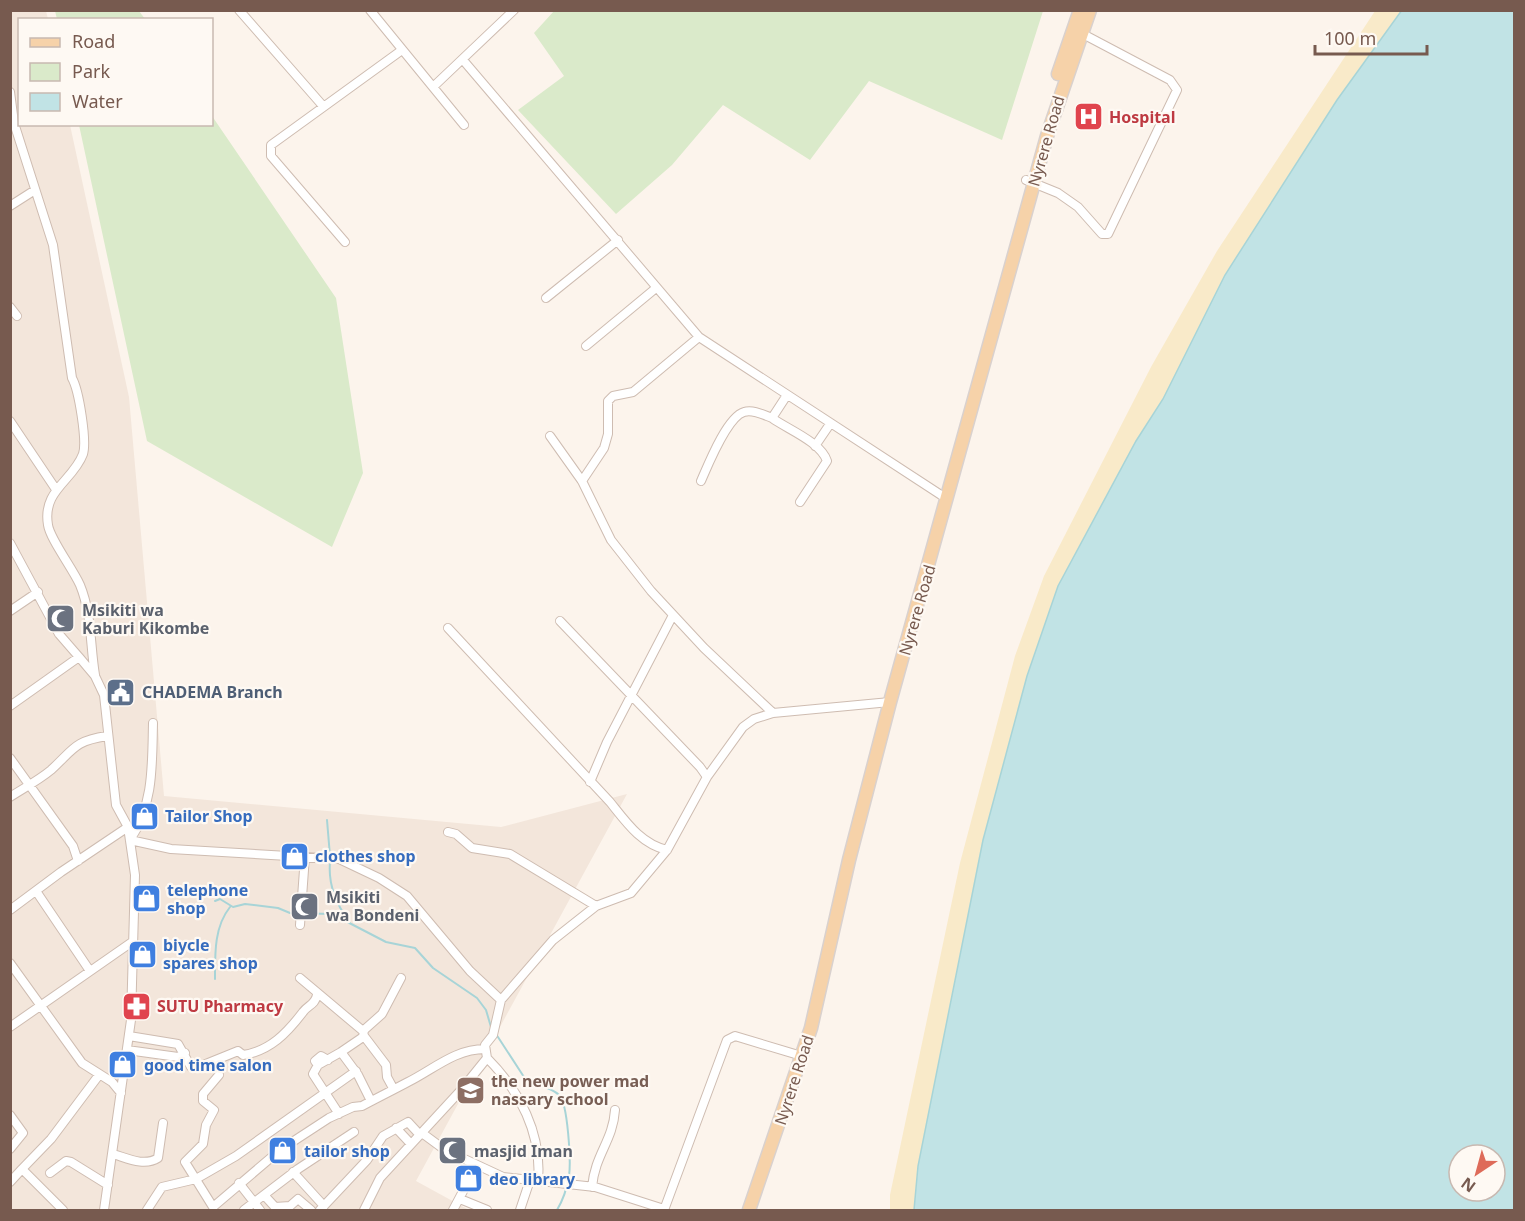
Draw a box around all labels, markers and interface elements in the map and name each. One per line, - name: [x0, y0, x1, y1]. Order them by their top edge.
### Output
- legend: [18, 18, 213, 126]
- scale bar: [1315, 18, 1428, 56]
- text: 100 m: [1324, 26, 1376, 50]
- text: Road: [72, 29, 115, 53]
- text: Park: [72, 59, 110, 83]
- text: Water: [72, 89, 123, 113]
- street label: Nyrere Road: [1023, 93, 1069, 189]
- hospital icon: Hospital: [1072, 101, 1104, 133]
- place label: Hospital: [1109, 106, 1175, 128]
- street label: Nyrere Road: [894, 562, 940, 658]
- place label: Msikiti wa Kaburi Kikombe: [82, 599, 209, 639]
- mosque icon: Msikiti wa Kaburi Kikombe: [45, 603, 77, 635]
- public building icon: CHADEMA Branch: [105, 676, 137, 708]
- place label: CHADEMA Branch: [142, 681, 283, 703]
- shop icon: Tailor Shop: [128, 800, 160, 832]
- place label: Tailor Shop: [165, 805, 253, 827]
- shop icon: clothes shop: [278, 840, 310, 872]
- place label: clothes shop: [315, 845, 416, 867]
- place label: telephone shop: [167, 879, 248, 919]
- shop icon: telephone shop: [130, 883, 162, 915]
- place label: Msikiti wa Bondeni: [326, 886, 419, 926]
- mosque icon: Msikiti wa Bondeni: [289, 890, 321, 922]
- place label: biycle spares shop: [163, 934, 258, 974]
- shop icon: biycle spares shop: [126, 938, 158, 970]
- pharmacy icon: SUTU Pharmacy: [120, 990, 152, 1022]
- place label: SUTU Pharmacy: [157, 995, 284, 1017]
- street label: Nyrere Road: [769, 1032, 819, 1128]
- shop icon: good time salon: [107, 1049, 139, 1081]
- place label: good time salon: [144, 1054, 272, 1076]
- place label: the new power mad nassary school: [491, 1070, 649, 1110]
- school or university icon: the new power mad nassary school: [454, 1074, 486, 1106]
- shop icon: tailor shop: [267, 1135, 299, 1167]
- mosque icon: masjid Iman: [437, 1135, 469, 1167]
- place label: tailor shop: [304, 1140, 390, 1162]
- place label: masjid Iman: [474, 1140, 573, 1162]
- north arrow: [1447, 1143, 1507, 1203]
- shop icon: deo library: [452, 1163, 484, 1195]
- place label: deo library: [489, 1168, 576, 1190]
- text: N: [1456, 1172, 1480, 1198]

